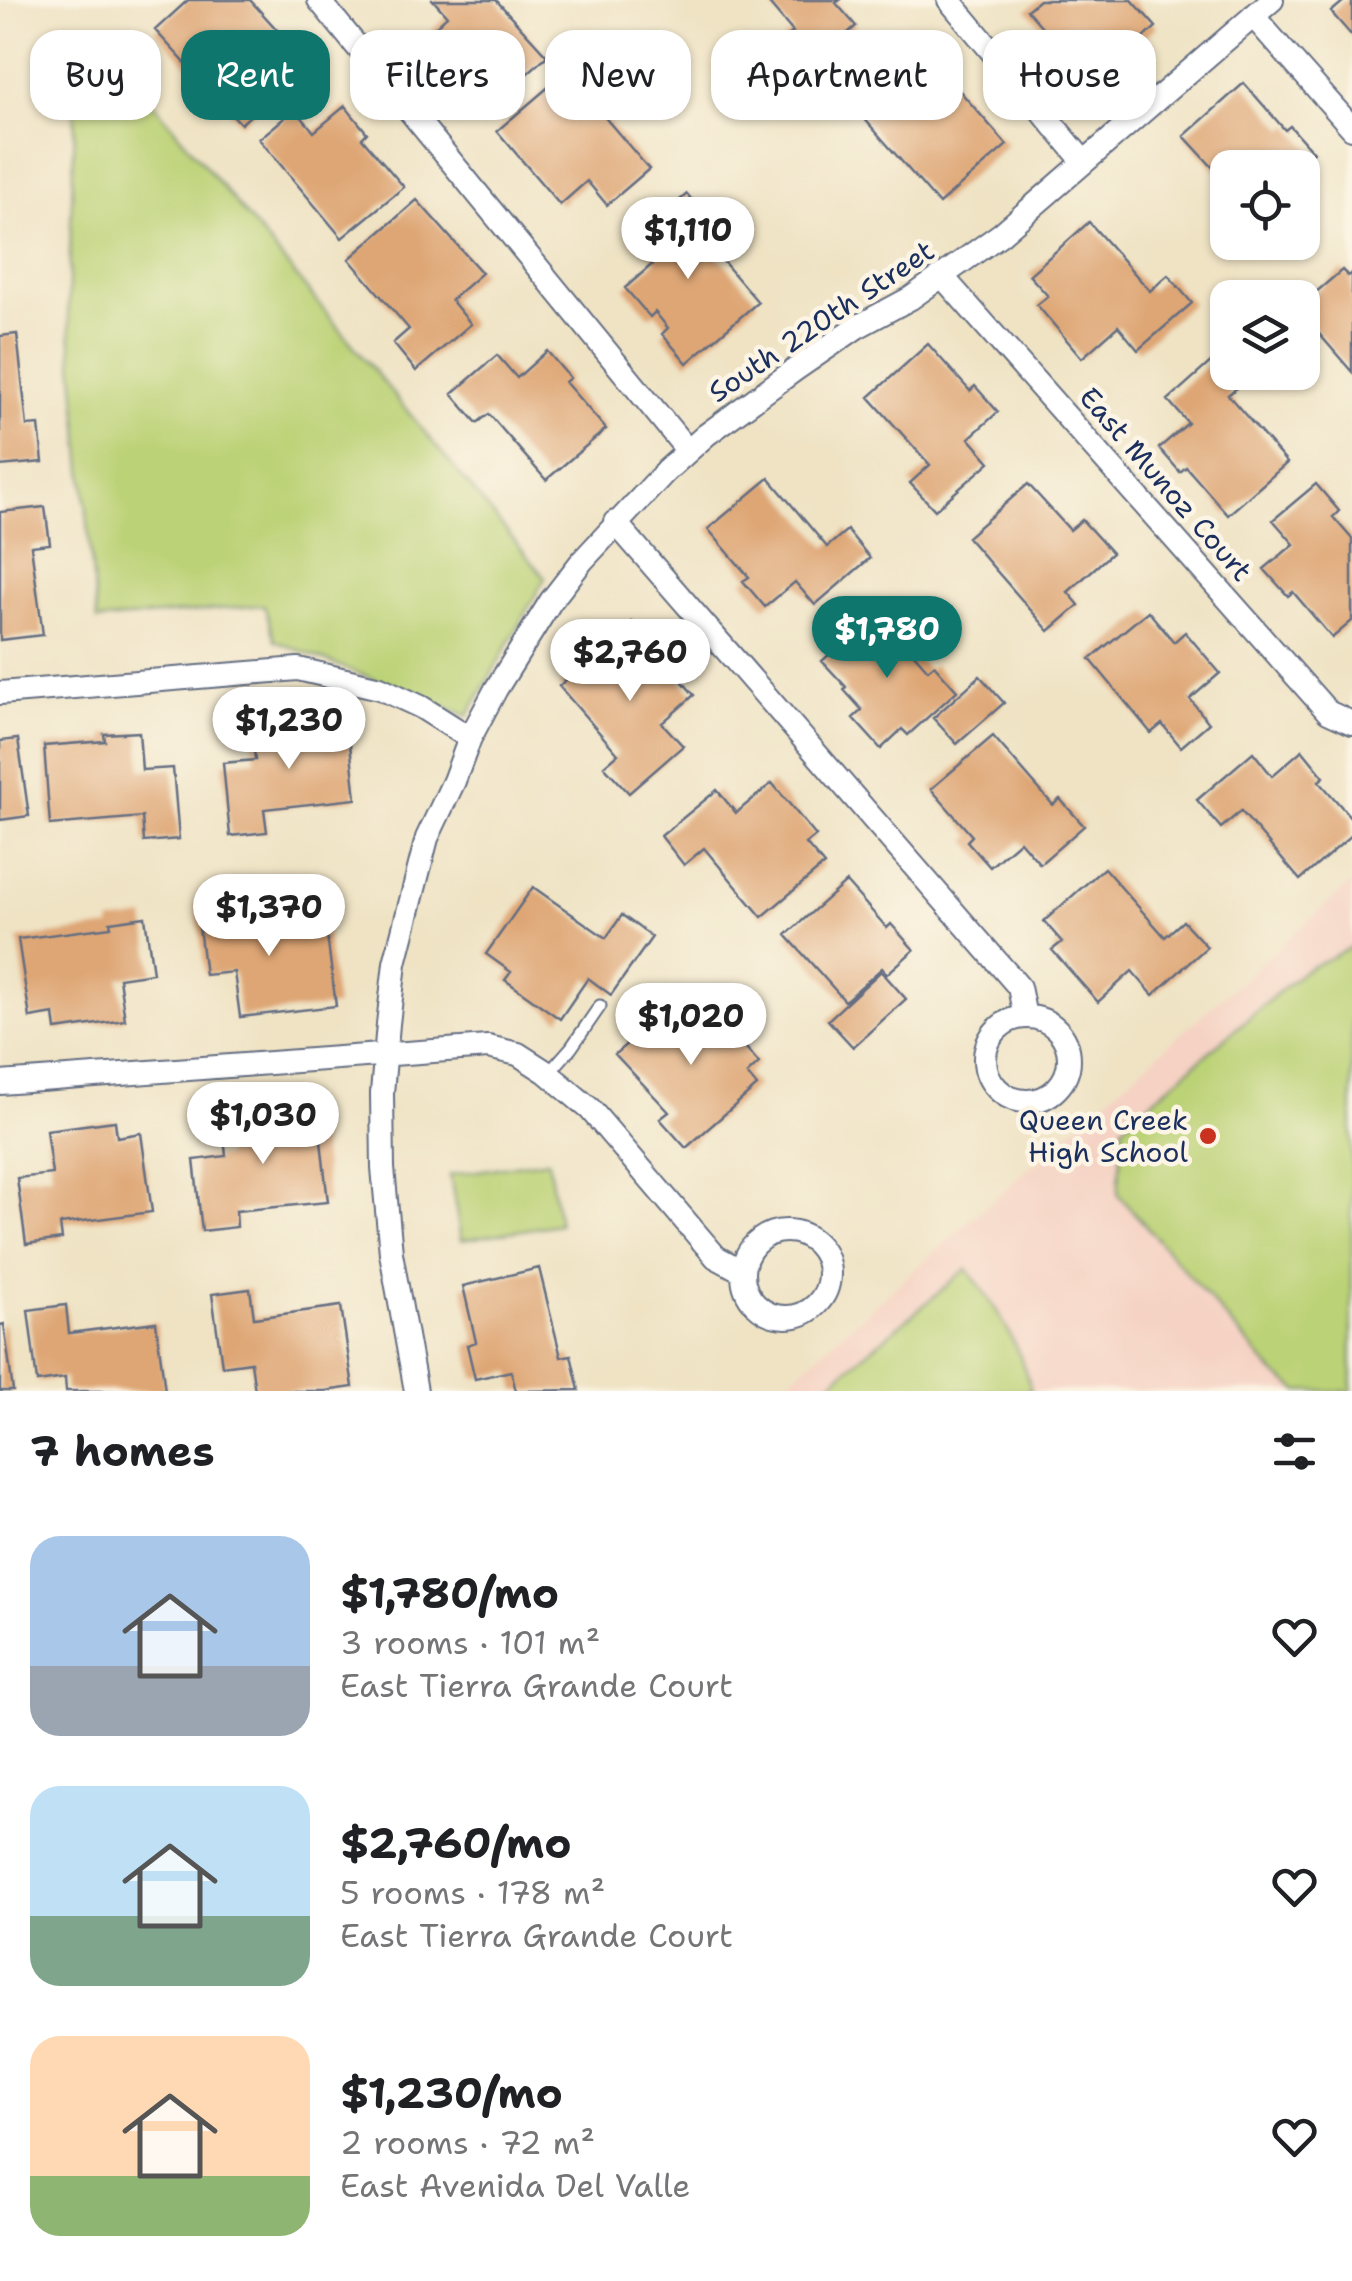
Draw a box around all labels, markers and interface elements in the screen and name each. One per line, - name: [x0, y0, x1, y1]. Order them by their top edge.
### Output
- chip: Buy: [30, 30, 161, 120]
- chip: Rent: [181, 30, 330, 120]
- chip: Filters: [350, 30, 525, 120]
- chip: New: [545, 30, 691, 120]
- chip: Apartment: [711, 30, 963, 120]
- chip: House: [983, 30, 1156, 120]
- map controls: [1210, 150, 1320, 390]
- button: locate: [1210, 150, 1320, 260]
- pin: $1,110: [607, 197, 769, 282]
- text: $1,110: [643, 208, 733, 251]
- street label: South 220th Street: [701, 231, 941, 411]
- button: layers: [1210, 280, 1320, 390]
- street label: East Munoz Court: [1071, 379, 1261, 589]
- pin: $1,780: [806, 596, 968, 681]
- text: $1,780: [834, 607, 940, 650]
- pin: $2,760: [549, 619, 711, 704]
- text: $2,760: [572, 630, 688, 673]
- pin: $1,230: [208, 687, 370, 772]
- text: $1,230: [234, 698, 344, 741]
- pin: $1,370: [188, 874, 350, 959]
- text: $1,370: [215, 885, 323, 928]
- pin: $1,020: [610, 983, 772, 1068]
- text: $1,020: [637, 994, 745, 1037]
- pin: $1,030: [182, 1082, 344, 1167]
- text: $1,030: [209, 1093, 317, 1136]
- place label: Queen Creek High School: [1019, 1101, 1189, 1171]
- marker: Queen Creek High School: [1197, 1125, 1219, 1147]
- text: 7 homes: [30, 1423, 215, 1479]
- icon: filters: [1267, 1424, 1322, 1479]
- text: $1,780/mo: [340, 1565, 559, 1621]
- icon: home: [110, 1576, 230, 1696]
- icon: heart: [1267, 1609, 1322, 1664]
- text: 3 rooms · 101 m²: [340, 1621, 600, 1664]
- text: East Tierra Grande Court: [340, 1664, 733, 1707]
- text: $2,760/mo: [340, 1815, 572, 1871]
- icon: home: [110, 1826, 230, 1946]
- icon: heart: [1267, 1859, 1322, 1914]
- text: 5 rooms · 178 m²: [340, 1871, 605, 1914]
- text: East Tierra Grande Court: [340, 1914, 733, 1957]
- text: $1,230/mo: [340, 2065, 563, 2121]
- icon: home: [110, 2076, 230, 2196]
- icon: heart: [1267, 2109, 1322, 2164]
- text: 2 rooms · 72 m²: [340, 2121, 595, 2164]
- text: East Avenida Del Valle: [340, 2164, 690, 2207]

